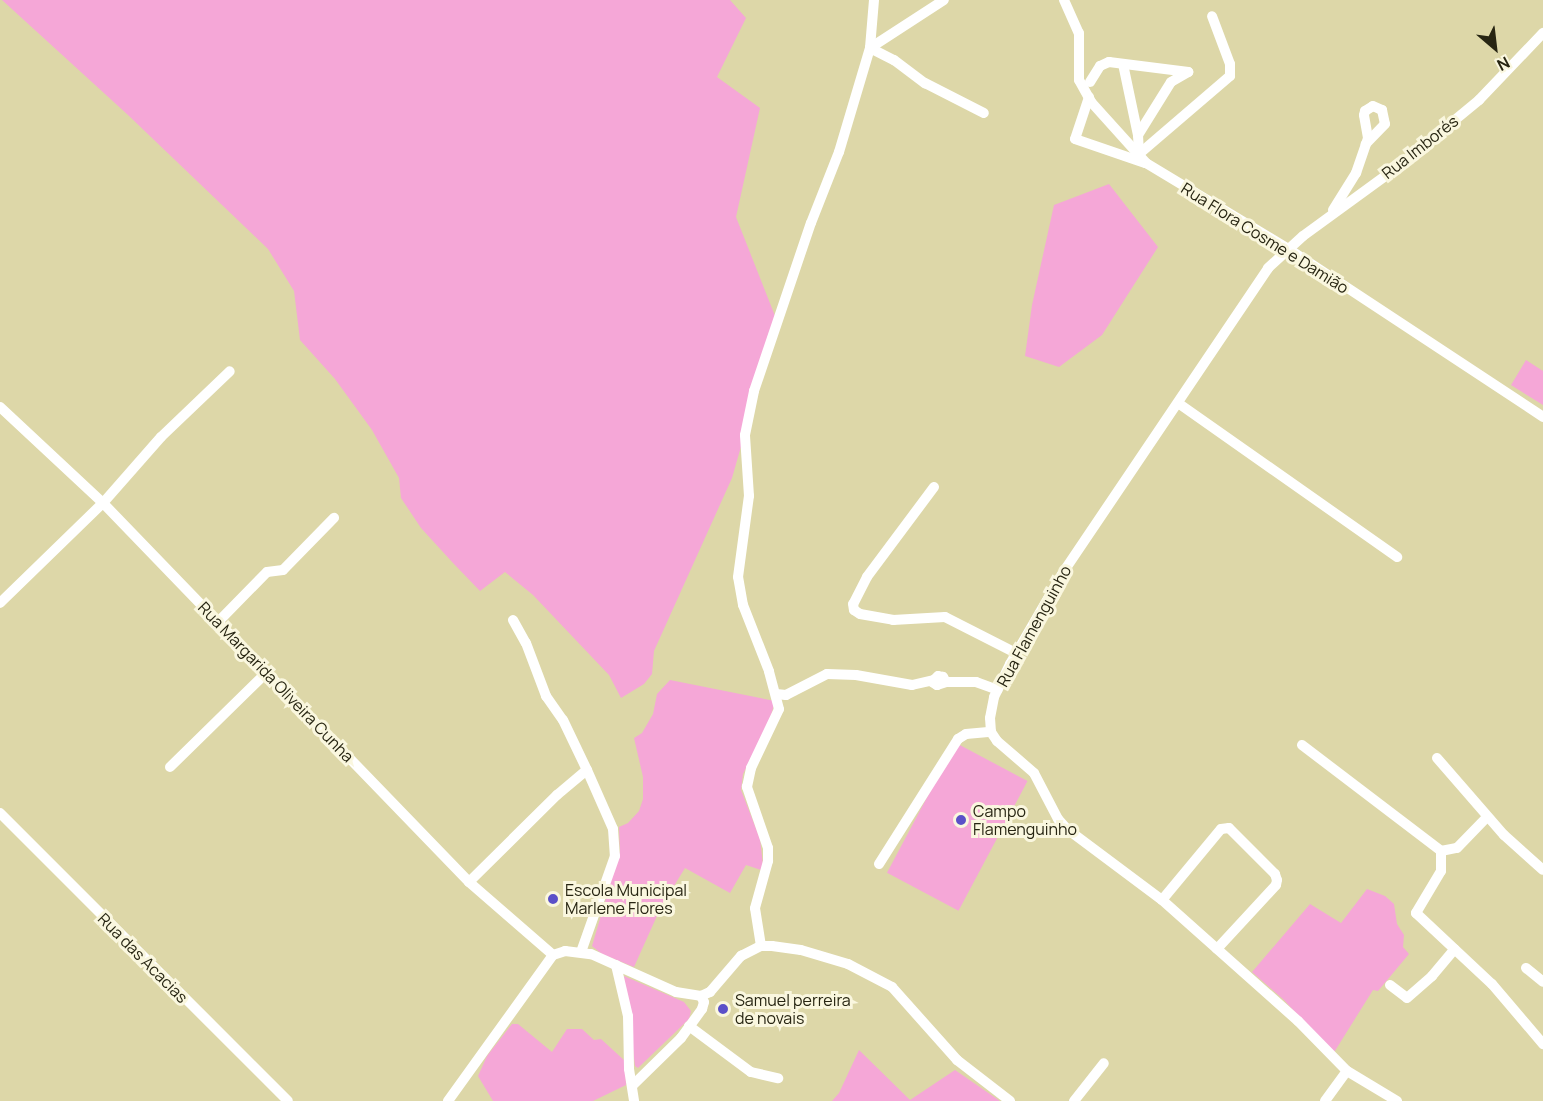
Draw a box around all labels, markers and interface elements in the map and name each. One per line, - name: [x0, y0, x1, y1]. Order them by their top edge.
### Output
- north arrow: [1465, 18, 1525, 78]
- text: N: [1493, 51, 1514, 76]
- street label: Rua Imborés: [1378, 111, 1462, 183]
- street label: Rua Flora Cosme e Damião: [1178, 179, 1352, 297]
- street label: Rua Flamenguinho: [993, 562, 1075, 690]
- street label: Rua Margarida Oliveira Cunha: [194, 598, 358, 766]
- place label: Campo Flamenguinho: [973, 801, 1077, 839]
- marker: Campo Flamenguinho: [954, 813, 968, 827]
- place label: Escola Municipal Marlene Flores: [565, 880, 687, 918]
- marker: Escola Municipal Marlene Flores: [546, 892, 560, 906]
- street label: Rua das Acacias: [94, 909, 192, 1007]
- place label: Samuel perreira de novais: [735, 990, 851, 1028]
- marker: Samuel perreira de novais: [716, 1002, 730, 1016]

